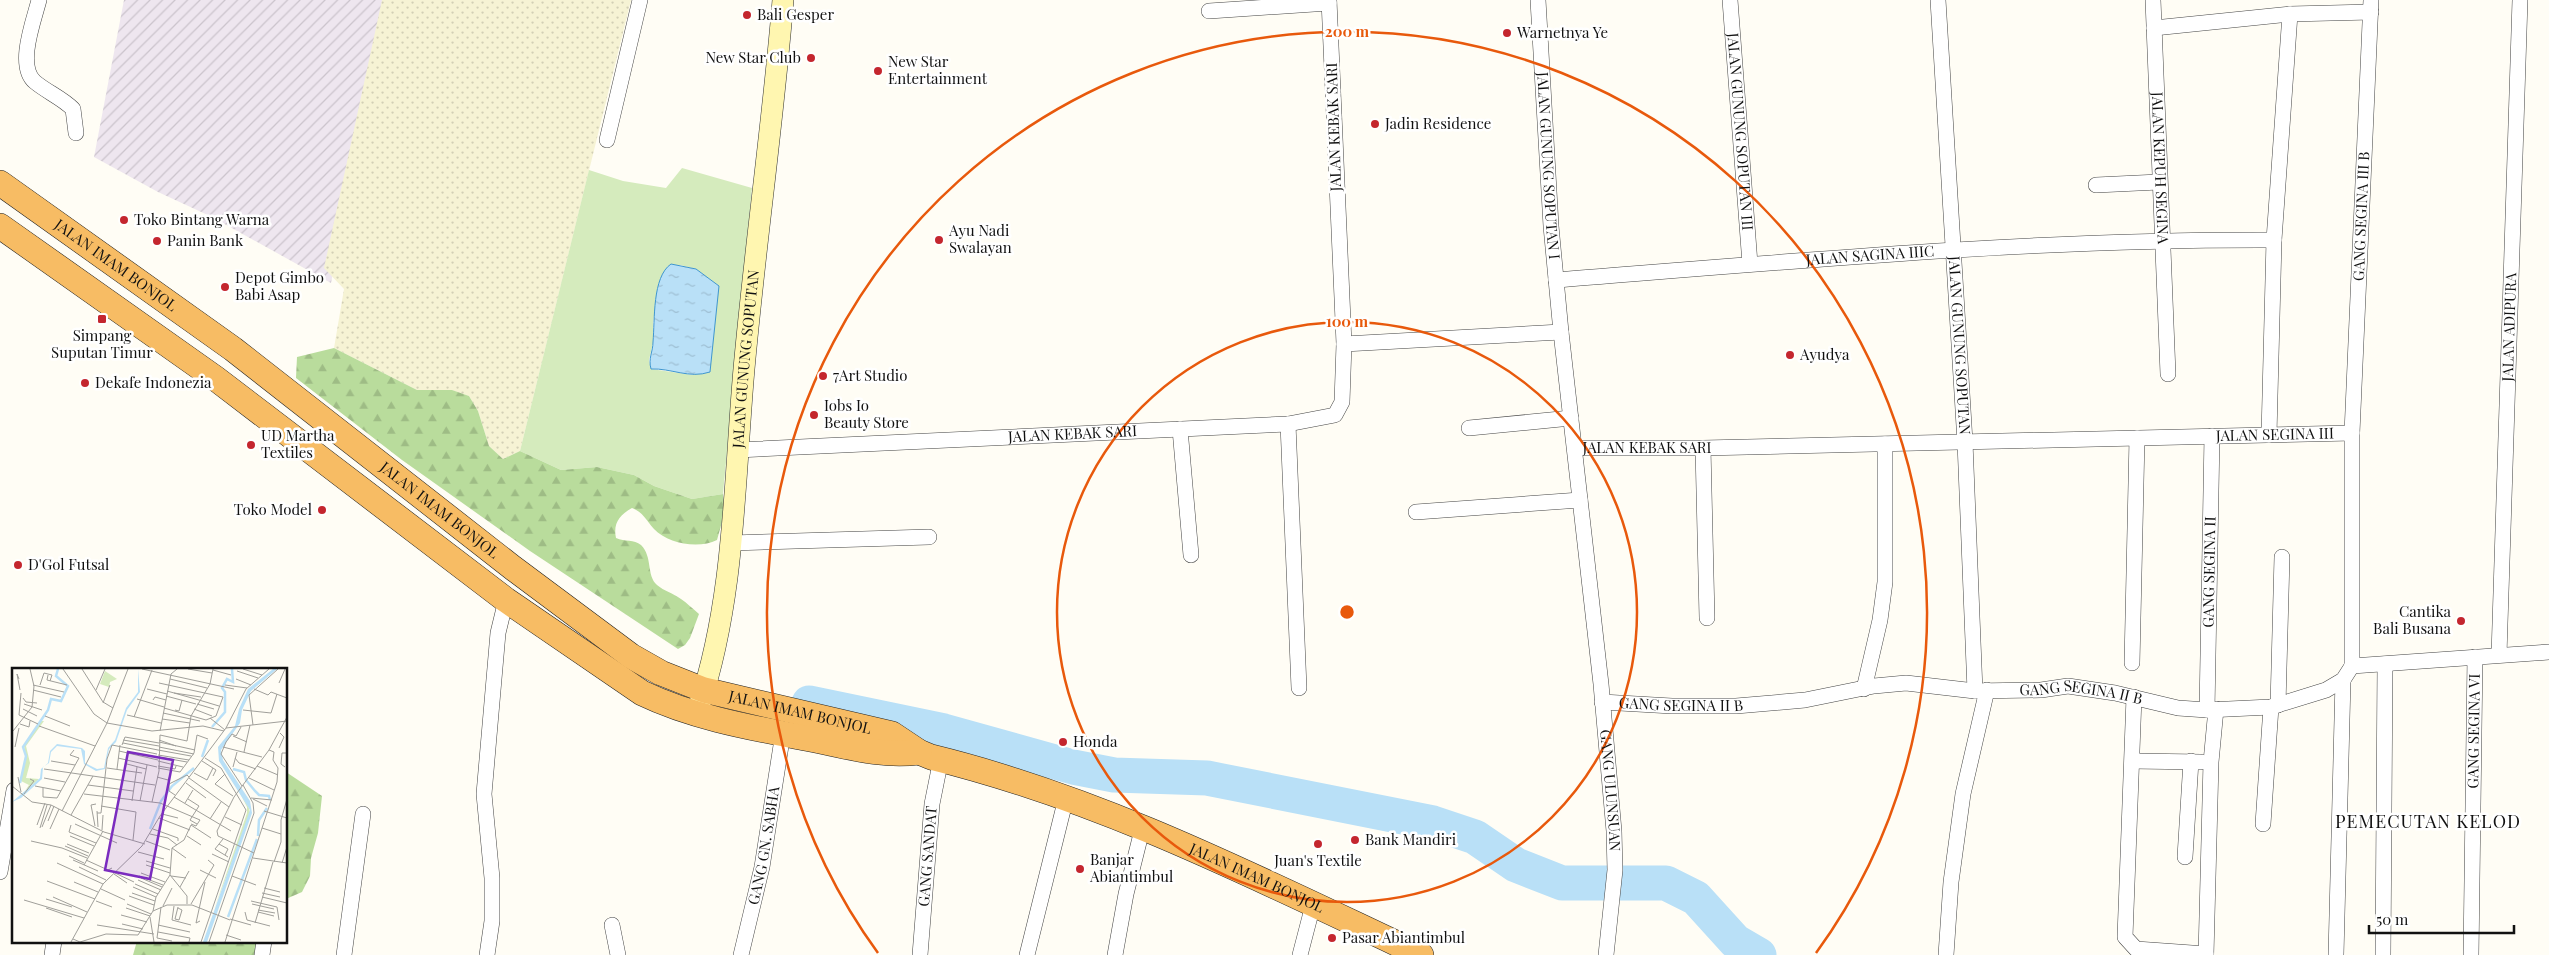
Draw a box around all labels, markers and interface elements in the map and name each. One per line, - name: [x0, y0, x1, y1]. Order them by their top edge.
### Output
- place label: Bali Gesper: [757, 4, 834, 24]
- marker: Bali Gesper: [741, 9, 753, 21]
- text: 200 m: [1325, 21, 1370, 41]
- place label: Warnetnya Ye: [1516, 22, 1608, 42]
- marker: Warnetnya Ye: [1501, 27, 1513, 39]
- street label: JALAN GUNUNG SOPUTAN III: [1723, 31, 1758, 231]
- place label: New Star Club: [706, 47, 801, 67]
- place label: New Star Entertainment: [888, 51, 988, 88]
- marker: New Star Club: [805, 52, 817, 64]
- street label: JALAN KEBAK SARI: [1321, 62, 1345, 193]
- marker: New Star Entertainment: [872, 65, 884, 77]
- street label: JALAN GUNUNG SOPUTAN I: [1533, 70, 1565, 260]
- street label: JALAN KEPUH SEGINA: [2148, 90, 2174, 245]
- place label: Jadin Residence: [1384, 113, 1491, 133]
- marker: Jadin Residence: [1369, 118, 1381, 130]
- street label: GANG SEGINA III B: [2348, 151, 2373, 281]
- place label: Toko Bintang Warna: [134, 209, 270, 229]
- street label: JALAN IMAM BONJOL: [50, 214, 182, 315]
- marker: Toko Bintang Warna: [118, 214, 130, 226]
- place label: Ayu Nadi Swalayan: [948, 220, 1012, 257]
- place label: Panin Bank: [167, 230, 244, 250]
- marker: Ayu Nadi Swalayan: [933, 234, 945, 246]
- marker: Panin Bank: [151, 235, 163, 247]
- street label: JALAN SAGINA IIIC: [1804, 240, 1935, 269]
- street label: JALAN GUNUNG SOPUTAN: [1945, 254, 1976, 436]
- place label: Depot Gimbo Babi Asap: [235, 267, 324, 304]
- street label: JALAN GUNUNG SOPUTAN: [727, 268, 763, 450]
- street label: JALAN ADIPURA: [2497, 272, 2520, 383]
- marker: Depot Gimbo Babi Asap: [219, 281, 231, 293]
- text: 100 m: [1326, 311, 1369, 331]
- marker: Simpang Suputan Timur: [96, 313, 108, 325]
- place label: Simpang Suputan Timur: [51, 325, 153, 362]
- place label: Ayudya: [1799, 344, 1850, 364]
- marker: Ayudya: [1784, 349, 1796, 361]
- place label: 7Art Studio: [833, 365, 907, 385]
- marker: 7Art Studio: [817, 370, 829, 382]
- place label: Dekafe Indonezia: [95, 372, 212, 392]
- marker: Dekafe Indonezia: [79, 377, 91, 389]
- place label: Iobs Io Beauty Store: [824, 395, 909, 432]
- marker: Iobs Io Beauty Store: [808, 409, 820, 421]
- street label: JALAN KEBAK SARI: [1007, 420, 1138, 446]
- street label: JALAN SEGINA III: [2215, 422, 2334, 445]
- place label: UD Martha Textiles: [261, 425, 335, 462]
- street label: JALAN KEBAK SARI: [1581, 437, 1712, 457]
- marker: UD Martha Textiles: [245, 439, 257, 451]
- street label: JALAN IMAM BONJOL: [375, 456, 504, 563]
- place label: Toko Model: [234, 499, 312, 519]
- marker: Toko Model: [316, 504, 328, 516]
- street label: GANG SEGINA II: [2198, 516, 2220, 628]
- place label: D'Gol Futsal: [28, 554, 109, 574]
- marker: D'Gol Futsal: [12, 559, 24, 571]
- place label: Cantika Bali Busana: [2373, 601, 2452, 638]
- centre of rings: [1338, 603, 1356, 621]
- marker: Cantika Bali Busana: [2455, 615, 2467, 627]
- inset map: [12, 668, 288, 942]
- street label: GANG SEGINA VI: [2462, 673, 2484, 789]
- street label: GANG SEGINA II B: [2019, 675, 2145, 708]
- street label: JALAN IMAM BONJOL: [726, 685, 874, 738]
- street label: GANG SEGINA II B: [1618, 692, 1744, 715]
- street label: GANG ULUNSUAN: [1596, 729, 1626, 852]
- place label: Honda: [1073, 731, 1118, 751]
- marker: Honda: [1057, 736, 1069, 748]
- street label: GANG GN. SABHA: [742, 784, 784, 907]
- street label: GANG SANDAT: [913, 805, 941, 907]
- district label: PEMECUTAN KELOD: [2335, 809, 2521, 833]
- place label: Bank Mandiri: [1365, 829, 1457, 849]
- marker: Bank Mandiri: [1349, 834, 1361, 846]
- street label: JALAN IMAM BONJOL: [1186, 837, 1328, 917]
- marker: Juan's Textile: [1312, 838, 1324, 850]
- place label: Banjar Abiantimbul: [1089, 849, 1173, 886]
- place label: Juan's Textile: [1273, 850, 1362, 870]
- marker: Banjar Abiantimbul: [1074, 863, 1086, 875]
- scale bar: [2369, 902, 2514, 934]
- text: 50 m: [2376, 909, 2409, 929]
- place label: Pasar Abiantimbul: [1342, 927, 1465, 947]
- marker: Pasar Abiantimbul: [1326, 932, 1338, 944]

